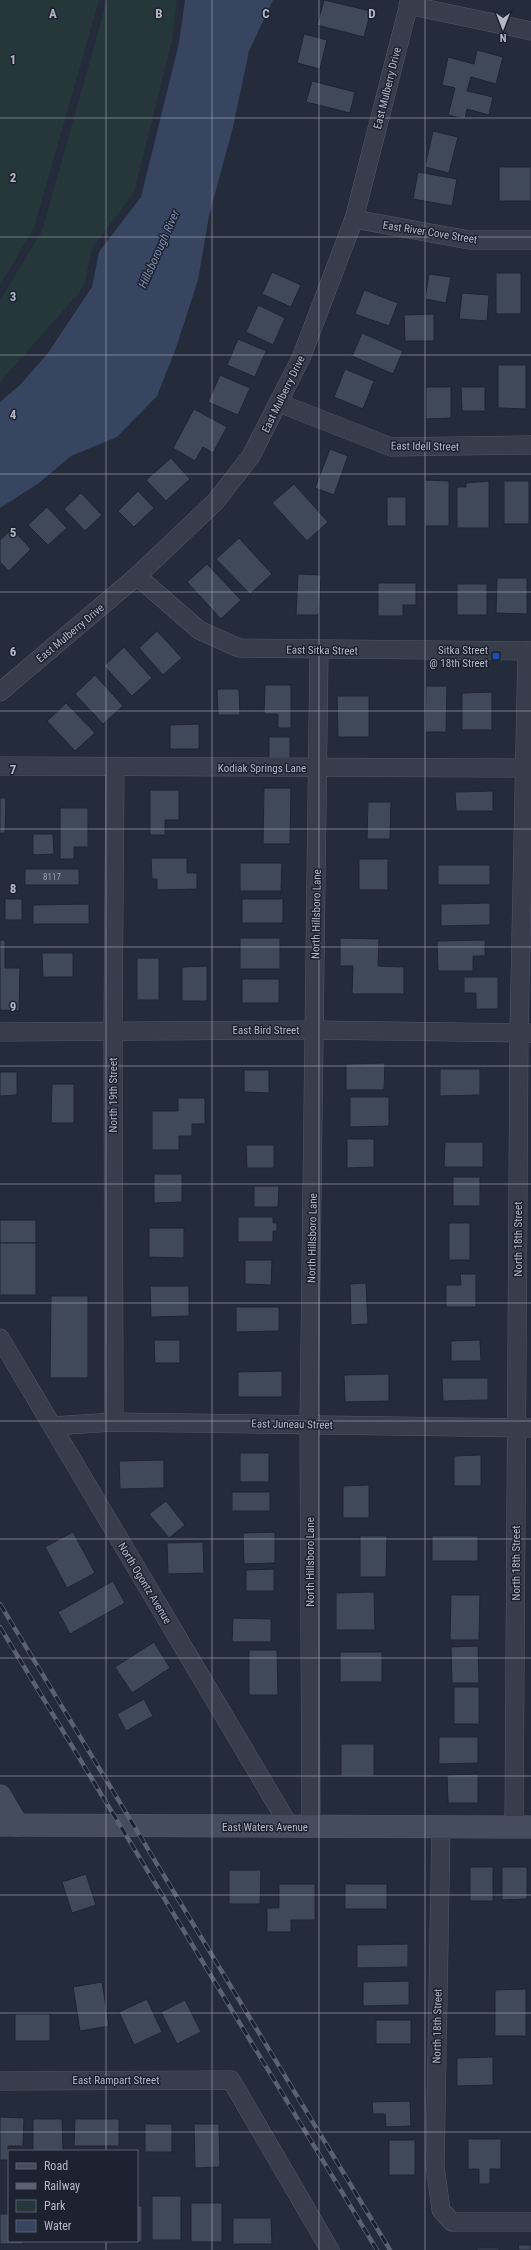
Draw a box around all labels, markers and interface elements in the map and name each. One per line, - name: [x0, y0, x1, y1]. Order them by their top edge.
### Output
- text: A: [49, 6, 57, 21]
- text: B: [155, 6, 163, 21]
- text: C: [262, 6, 270, 21]
- text: D: [368, 6, 376, 21]
- north arrow: [483, 8, 523, 48]
- text: N: [499, 31, 506, 44]
- street label: East Mulberry Drive: [371, 46, 404, 131]
- text: 1: [10, 52, 16, 67]
- text: 2: [10, 170, 17, 185]
- water label: Hillsborough River: [136, 207, 183, 290]
- street label: East River Cove Street: [382, 219, 478, 246]
- text: 3: [10, 289, 16, 304]
- street label: East Mulberry Drive: [259, 354, 308, 435]
- text: 4: [10, 407, 17, 422]
- street label: East Idell Street: [391, 439, 459, 454]
- text: 5: [10, 525, 17, 540]
- street label: East Mulberry Drive: [34, 601, 107, 665]
- street label: East Sitka Street: [286, 643, 358, 658]
- text: 6: [10, 644, 17, 659]
- place label: Sitka Street @ 18th Street: [429, 644, 488, 670]
- marker: Sitka Street @ 18th Street: [491, 651, 501, 661]
- text: 7: [10, 762, 17, 777]
- street label: Kodiak Springs Lane: [218, 762, 306, 775]
- street label: North Hillsboro Lane: [309, 869, 324, 959]
- house number: 8117: [43, 872, 61, 882]
- text: 8: [10, 881, 16, 896]
- text: 9: [10, 999, 16, 1014]
- street label: East Bird Street: [232, 1024, 300, 1037]
- street label: North 19th Street: [107, 1058, 120, 1132]
- street label: North Hillsboro Lane: [305, 1193, 320, 1283]
- street label: North 18th Street: [512, 1202, 525, 1276]
- street label: East Juneau Street: [251, 1417, 333, 1432]
- street label: North Hillsboro Lane: [304, 1517, 317, 1607]
- street label: North 18th Street: [510, 1526, 523, 1600]
- street label: North Ogontz Avenue: [115, 1540, 174, 1626]
- street label: East Waters Avenue: [222, 1821, 308, 1834]
- street label: North 18th Street: [430, 1989, 445, 2064]
- street label: East Rampart Street: [73, 2074, 159, 2087]
- legend: [8, 2150, 138, 2242]
- text: Road: [44, 2159, 68, 2173]
- text: Railway: [44, 2179, 80, 2193]
- text: Park: [44, 2199, 66, 2213]
- text: Water: [44, 2219, 72, 2233]

